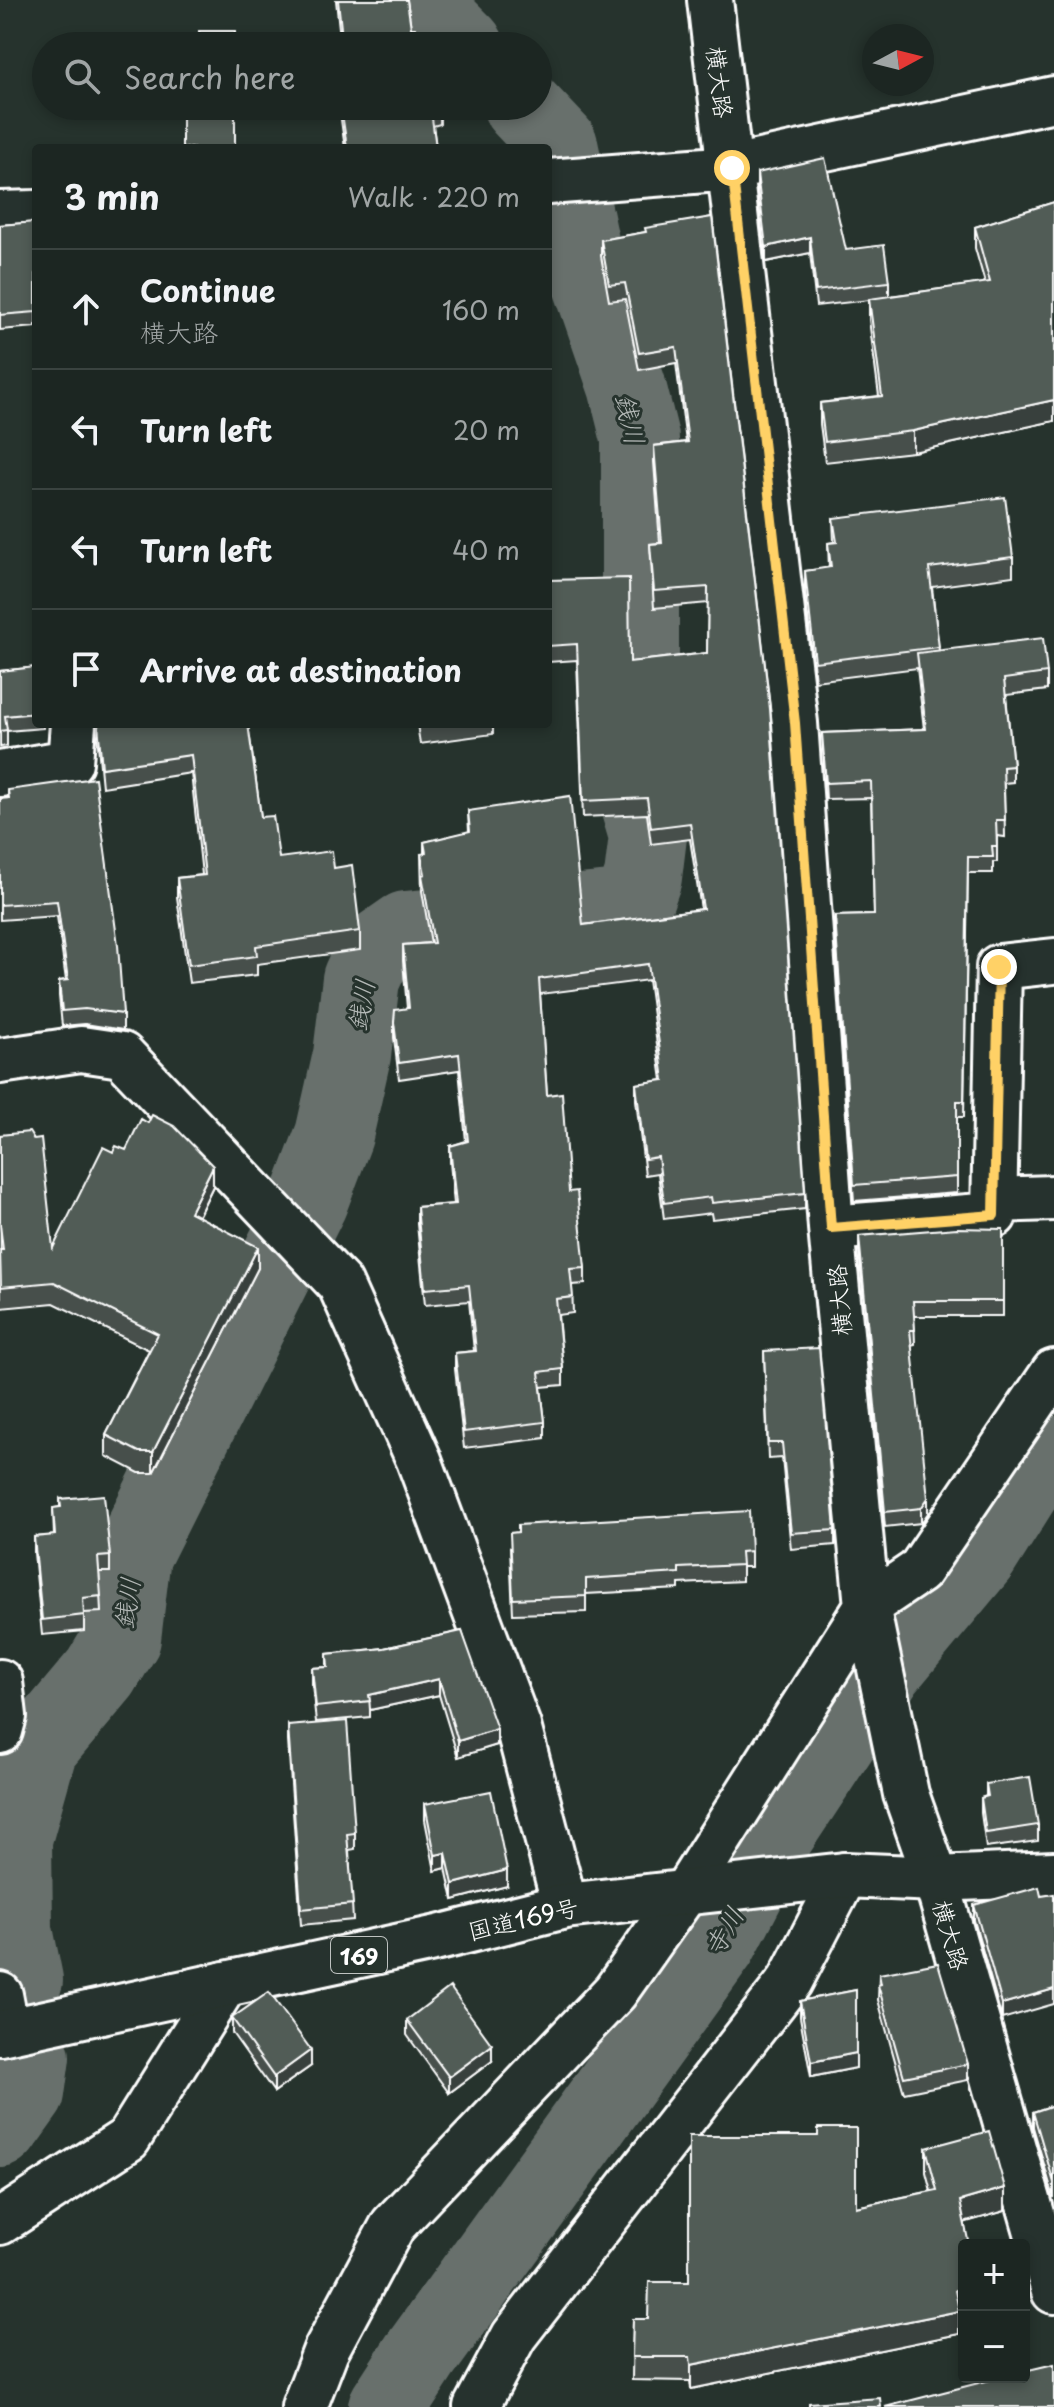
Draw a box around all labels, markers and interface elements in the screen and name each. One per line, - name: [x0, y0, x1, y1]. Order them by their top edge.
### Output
- north arrow: [862, 24, 934, 96]
- search box: [32, 32, 552, 120]
- street label: 横大路: [699, 44, 743, 120]
- icon: search: [60, 54, 104, 98]
- text: Search here: [124, 54, 296, 99]
- route start: [714, 150, 750, 186]
- text: 3 min: [64, 170, 160, 222]
- text: Walk · 220 m: [348, 177, 520, 216]
- text: Continue: [140, 267, 275, 312]
- icon: ahead: [64, 287, 108, 331]
- text: 160 m: [442, 290, 520, 329]
- text: 横大路: [140, 312, 218, 351]
- water label: 銭川: [606, 389, 656, 449]
- icon: left: [64, 407, 108, 451]
- text: Turn left: [140, 407, 272, 452]
- text: 20 m: [453, 410, 520, 449]
- icon: left: [64, 527, 108, 571]
- text: Turn left: [140, 527, 272, 572]
- text: 40 m: [452, 530, 520, 569]
- icon: arrive: [64, 647, 108, 691]
- text: Arrive at destination: [140, 647, 462, 692]
- route end: [981, 949, 1017, 985]
- water label: 銭川: [336, 976, 384, 1034]
- street label: 横大路: [817, 1263, 859, 1337]
- water label: 銭川: [103, 1575, 149, 1631]
- street label: 国道169号: [464, 1888, 582, 1948]
- street label: 横大路: [925, 1895, 979, 1975]
- water label: 寺川: [693, 1899, 753, 1963]
- road number: 169: [331, 1937, 387, 1973]
- map controls: [958, 2239, 1030, 2383]
- button: +: [958, 2239, 1030, 2311]
- button: −: [958, 2311, 1030, 2383]

